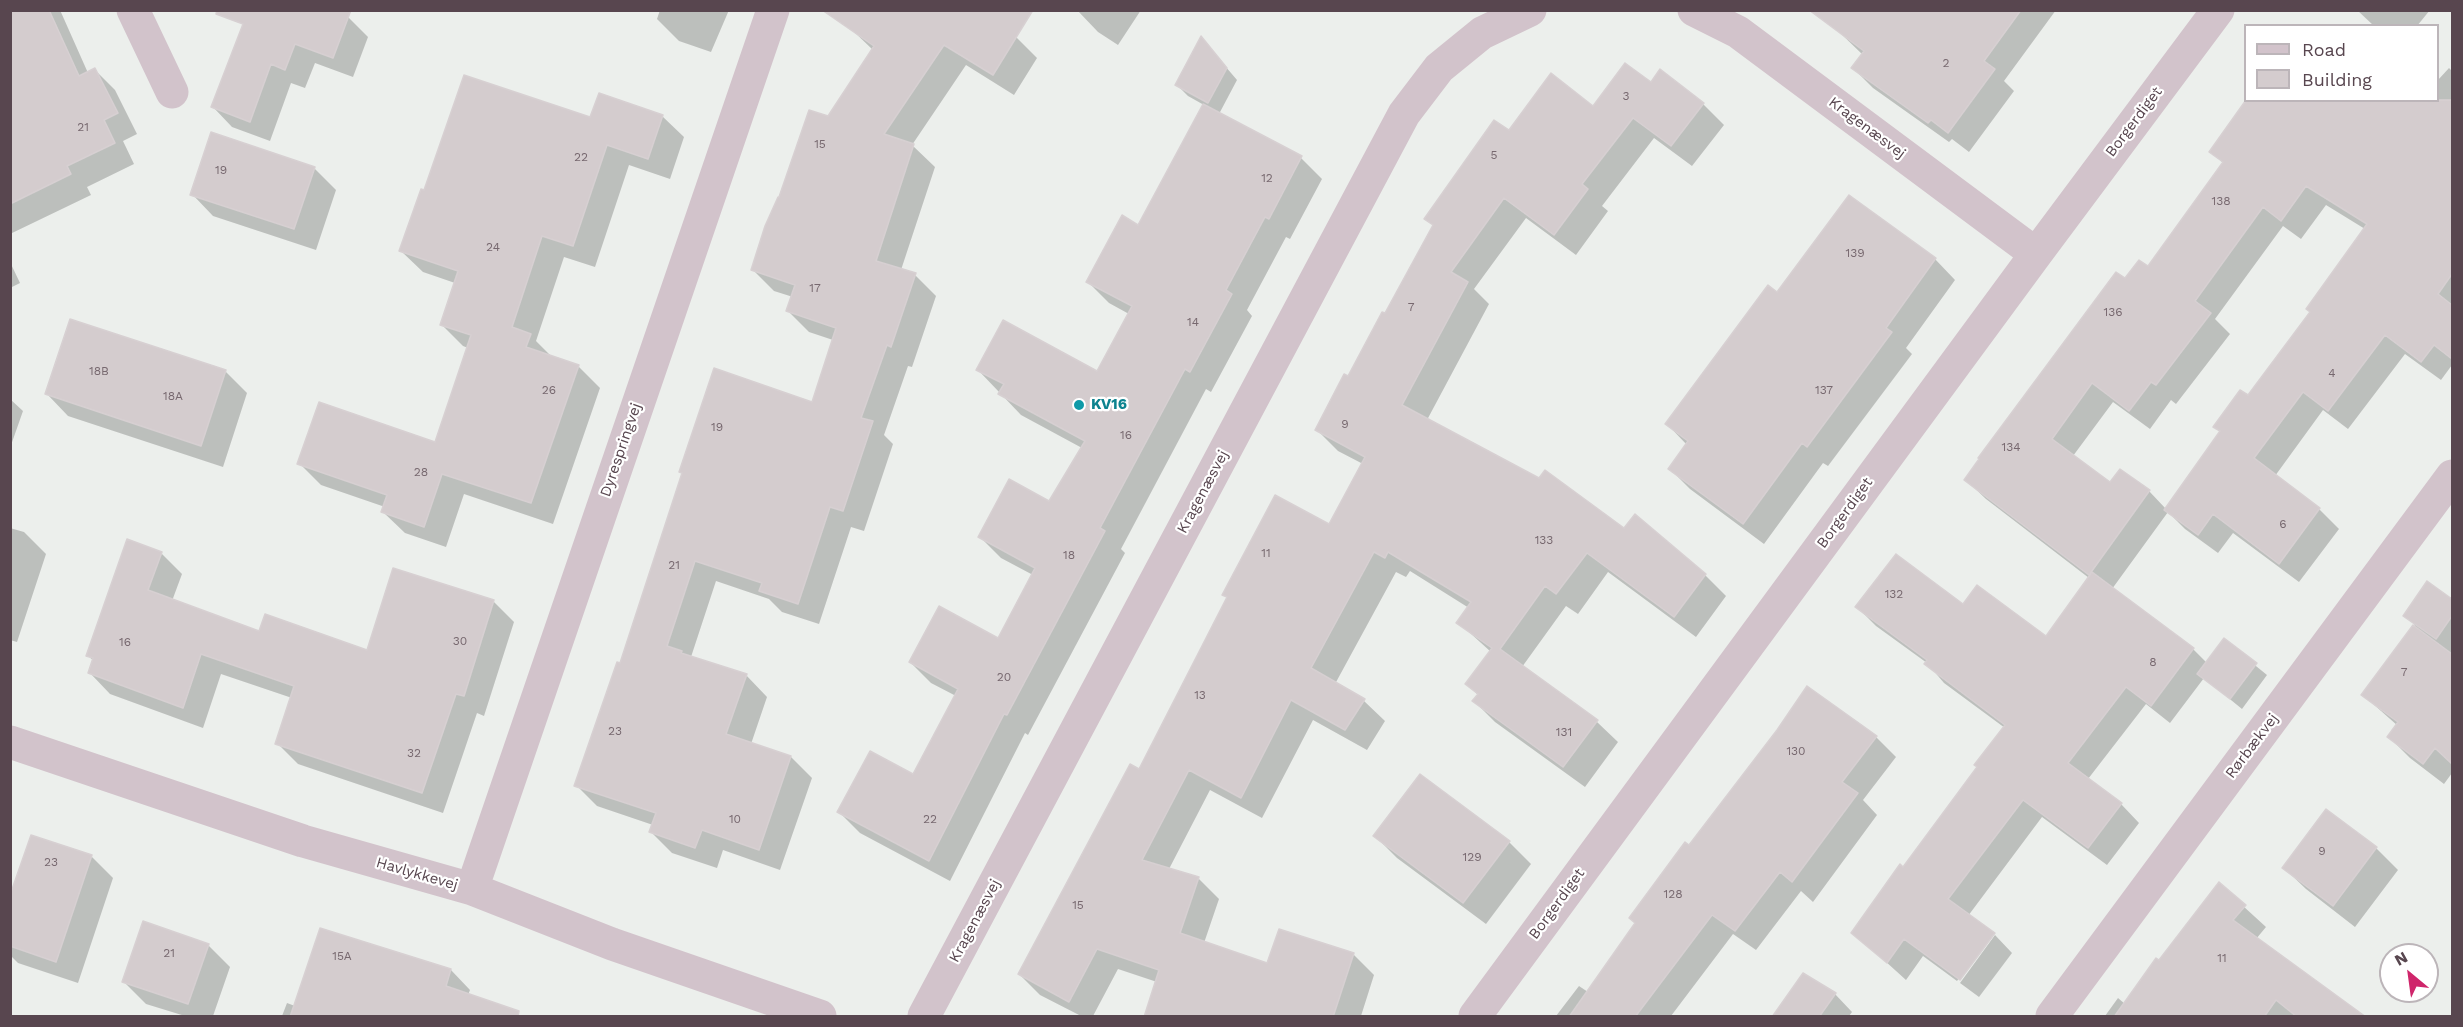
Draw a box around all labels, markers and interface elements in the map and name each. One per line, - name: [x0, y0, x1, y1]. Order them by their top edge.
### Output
- legend: [2244, 24, 2439, 102]
- text: Road: [2302, 39, 2346, 60]
- house number: 2: [1943, 56, 1949, 70]
- text: Building: [2302, 69, 2372, 90]
- street label: Borgerdiget: [2102, 83, 2166, 161]
- house number: 3: [1623, 89, 1629, 103]
- street label: Kragenæsvej: [1825, 93, 1909, 163]
- house number: 21: [77, 120, 89, 134]
- house number: 15: [814, 137, 826, 151]
- house number: 5: [1491, 148, 1497, 162]
- house number: 22: [574, 150, 588, 164]
- house number: 19: [215, 163, 227, 177]
- house number: 12: [1261, 171, 1273, 185]
- house number: 138: [2211, 194, 2231, 208]
- house number: 24: [486, 240, 500, 254]
- house number: 139: [1845, 246, 1865, 260]
- house number: 17: [809, 281, 821, 295]
- house number: 7: [1408, 300, 1414, 314]
- house number: 136: [2104, 305, 2122, 319]
- house number: 14: [1187, 315, 1199, 329]
- house number: 18B: [89, 364, 109, 378]
- house number: 4: [2328, 366, 2336, 380]
- house number: 26: [542, 383, 556, 397]
- house number: 137: [1815, 383, 1833, 397]
- house number: 18A: [163, 389, 183, 403]
- place label: KV16: [1091, 396, 1127, 414]
- marker: KV16: [1072, 398, 1086, 412]
- street label: Dyrespringvej: [597, 401, 645, 499]
- house number: 9: [1341, 417, 1349, 431]
- house number: 19: [711, 420, 723, 434]
- house number: 16: [1120, 428, 1132, 442]
- house number: 134: [2001, 440, 2021, 454]
- street label: Kragenæsvej: [1174, 447, 1232, 537]
- house number: 28: [414, 465, 428, 479]
- street label: Borgerdiget: [1813, 474, 1877, 552]
- house number: 6: [2279, 517, 2287, 531]
- house number: 133: [1535, 533, 1553, 547]
- house number: 11: [1261, 546, 1271, 560]
- house number: 18: [1063, 548, 1075, 562]
- house number: 21: [668, 558, 680, 572]
- house number: 132: [1885, 587, 1903, 601]
- house number: 30: [453, 634, 467, 648]
- house number: 16: [119, 635, 131, 649]
- house number: 8: [2149, 655, 2157, 669]
- house number: 7: [2401, 665, 2407, 679]
- house number: 20: [997, 670, 1011, 684]
- house number: 13: [1194, 688, 1206, 702]
- street label: Rørbækvej: [2222, 710, 2282, 782]
- house number: 23: [608, 724, 622, 738]
- house number: 131: [1556, 725, 1572, 739]
- house number: 130: [1786, 744, 1806, 758]
- house number: 32: [407, 746, 421, 760]
- house number: 10: [729, 812, 741, 826]
- house number: 22: [923, 812, 937, 826]
- house number: 9: [2318, 844, 2326, 858]
- house number: 129: [1462, 850, 1482, 864]
- street label: Havlykkevej: [374, 854, 460, 894]
- house number: 23: [44, 855, 58, 869]
- street label: Borgerdiget: [1525, 865, 1589, 943]
- street label: Kragenæsvej: [946, 876, 1004, 966]
- house number: 128: [1663, 887, 1683, 901]
- house number: 15: [1072, 898, 1084, 912]
- north arrow: [2379, 943, 2439, 1003]
- house number: 21: [163, 946, 175, 960]
- text: N: [2391, 947, 2411, 970]
- house number: 15A: [332, 949, 352, 963]
- house number: 11: [2217, 951, 2227, 965]

